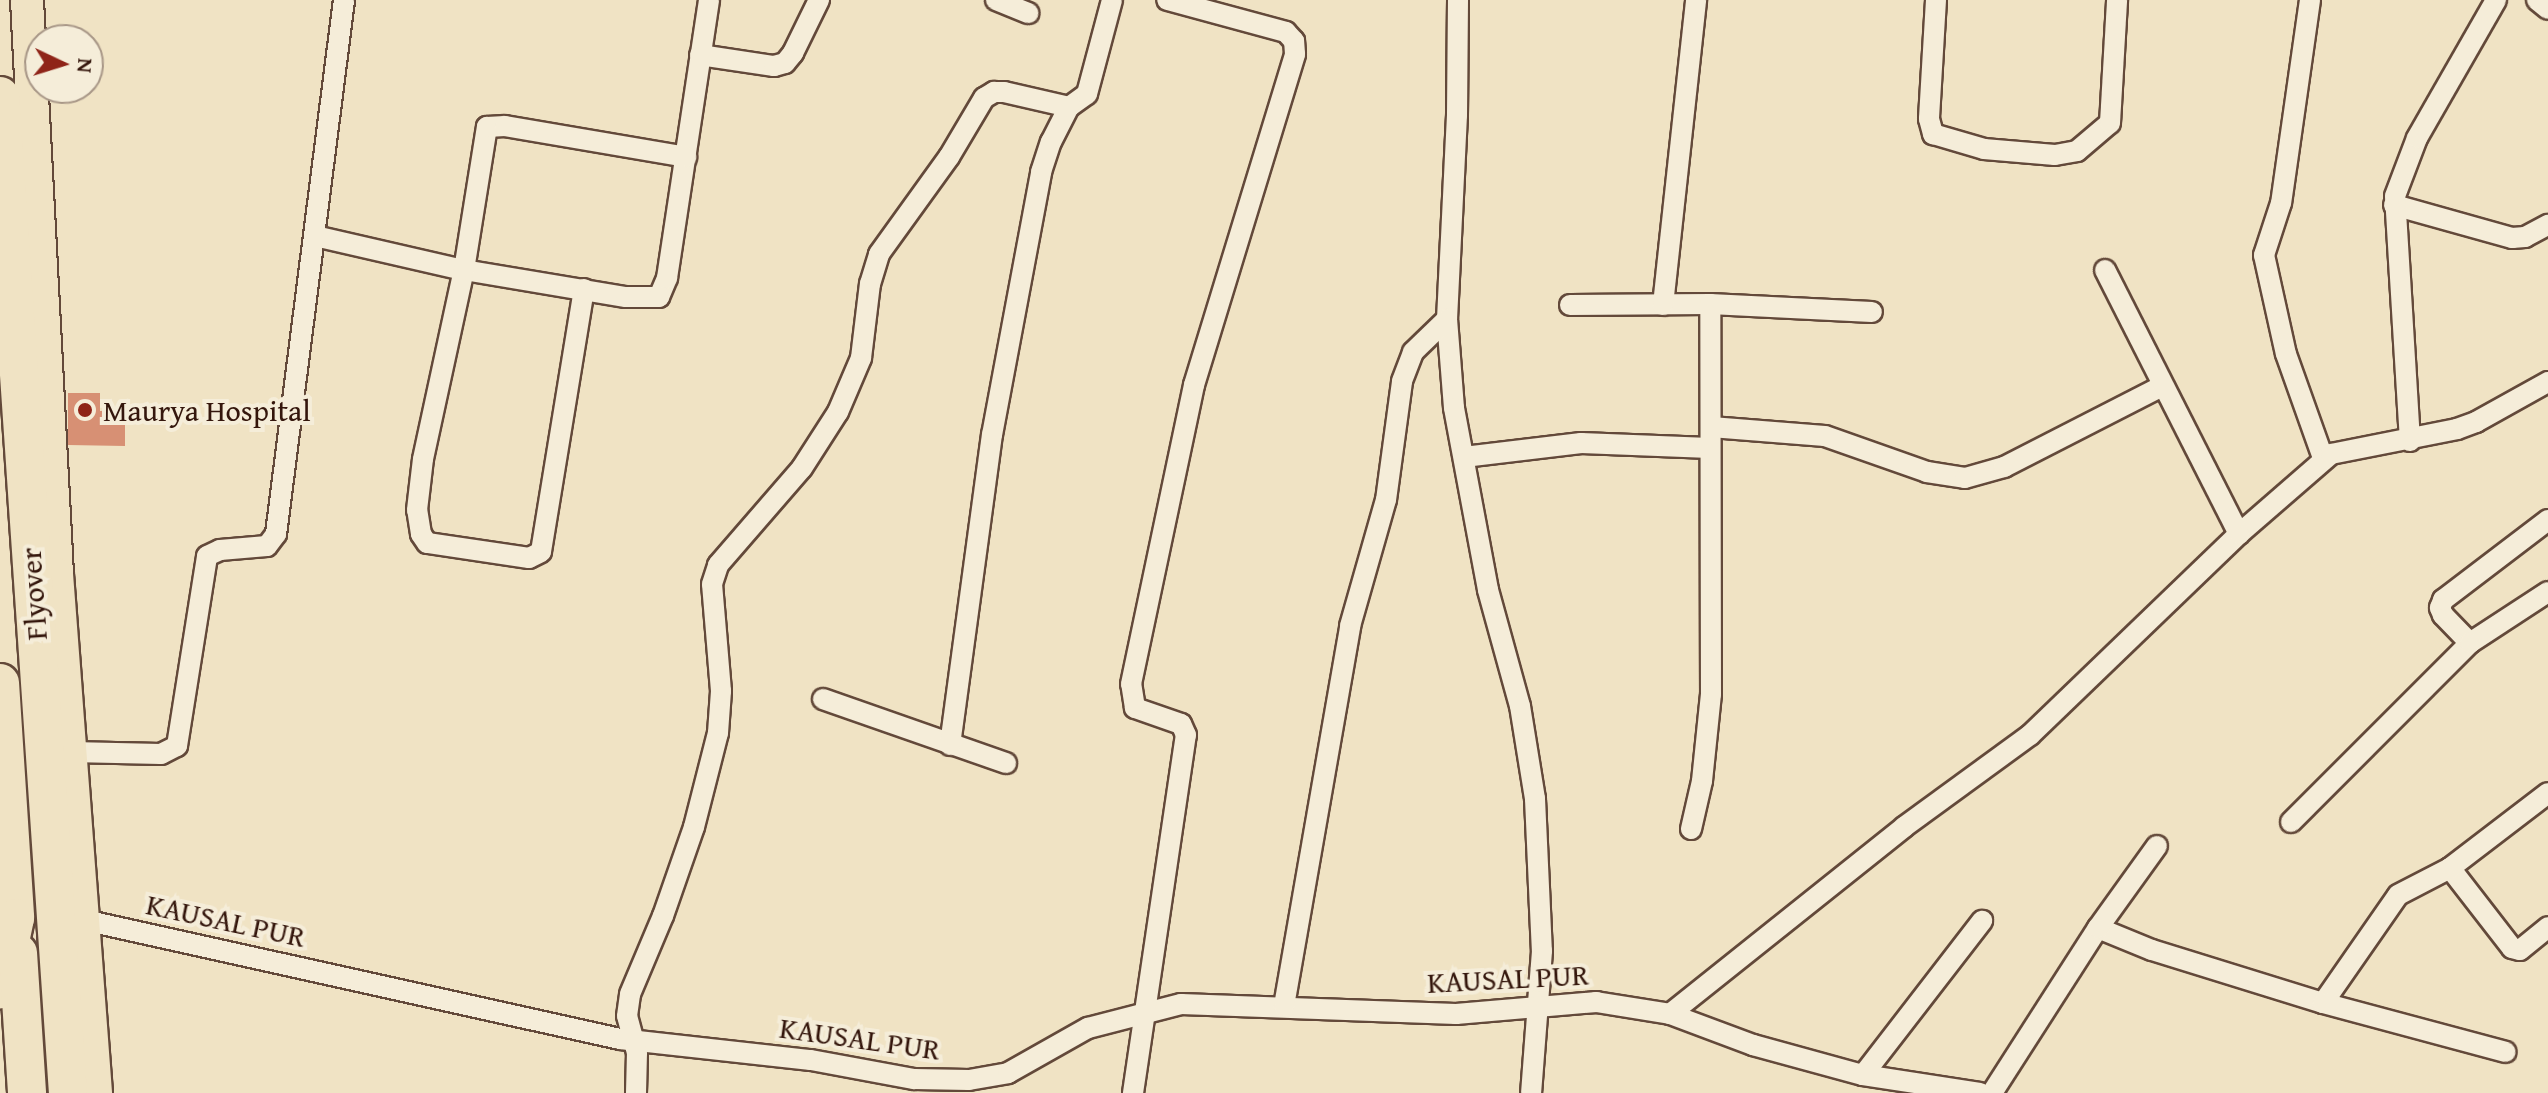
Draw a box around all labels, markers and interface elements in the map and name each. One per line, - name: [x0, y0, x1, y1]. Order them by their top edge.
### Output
- north arrow: [24, 24, 104, 104]
- text: N: [69, 57, 102, 74]
- place label: Maurya Hospital: [103, 392, 311, 428]
- marker: Maurya Hospital: [74, 399, 96, 421]
- street label: Flyover: [12, 546, 54, 642]
- street label: KAUSAL PUR: [143, 886, 309, 954]
- street label: KAUSAL PUR: [1426, 956, 1590, 1000]
- street label: KAUSAL PUR: [777, 1009, 943, 1067]

